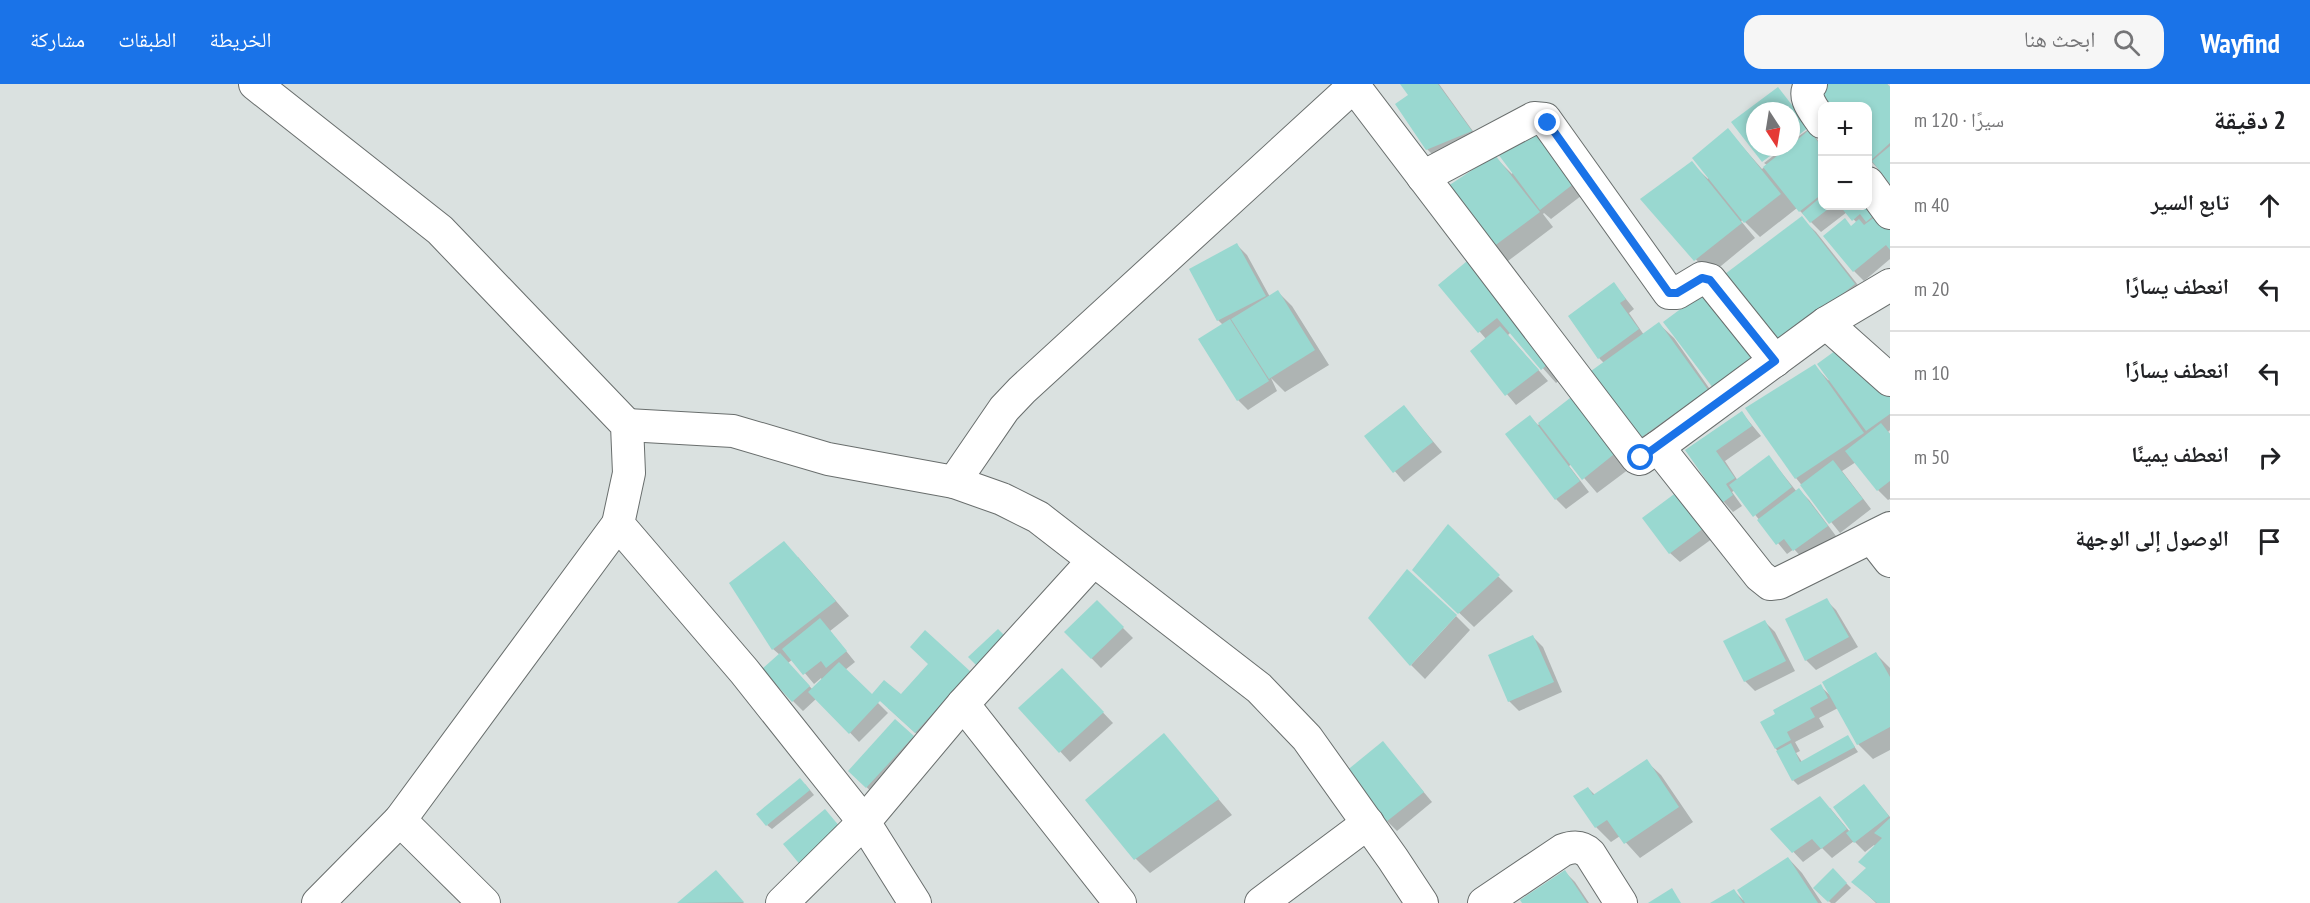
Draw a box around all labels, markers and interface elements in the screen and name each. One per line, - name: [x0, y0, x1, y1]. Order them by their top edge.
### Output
- search box: [1744, 15, 2164, 69]
- text: Wayfind: [2200, 24, 2280, 61]
- text: ابحث هنا: [2024, 25, 2095, 53]
- text: مشاركة: [30, 26, 85, 53]
- text: الطبقات: [118, 26, 177, 53]
- text: الخريطة: [210, 26, 271, 53]
- icon: search: [2110, 26, 2143, 59]
- north arrow: [1746, 102, 1800, 156]
- map controls: [1818, 102, 1872, 210]
- button: +: [1818, 102, 1872, 156]
- text: 2 دقيقة: [2214, 103, 2286, 136]
- text: سيرًا · 120 m: [1914, 107, 2004, 133]
- route end: [1534, 109, 1560, 135]
- button: −: [1818, 156, 1872, 210]
- text: تابع السير: [2151, 188, 2229, 216]
- icon: ahead: [2253, 189, 2286, 222]
- text: 40 m: [1914, 192, 1949, 218]
- text: انعطف يسارًا: [2125, 272, 2229, 300]
- icon: left: [2253, 273, 2286, 306]
- text: 20 m: [1914, 276, 1949, 302]
- text: انعطف يسارًا: [2125, 356, 2229, 384]
- icon: left: [2253, 357, 2286, 390]
- text: 10 m: [1914, 360, 1949, 386]
- text: انعطف يمينًا: [2131, 440, 2229, 468]
- icon: right: [2253, 441, 2286, 474]
- route start: [1627, 444, 1653, 470]
- text: 50 m: [1914, 444, 1949, 470]
- text: الوصول إلى الوجهة: [2075, 524, 2229, 552]
- icon: arrive: [2253, 525, 2286, 558]

